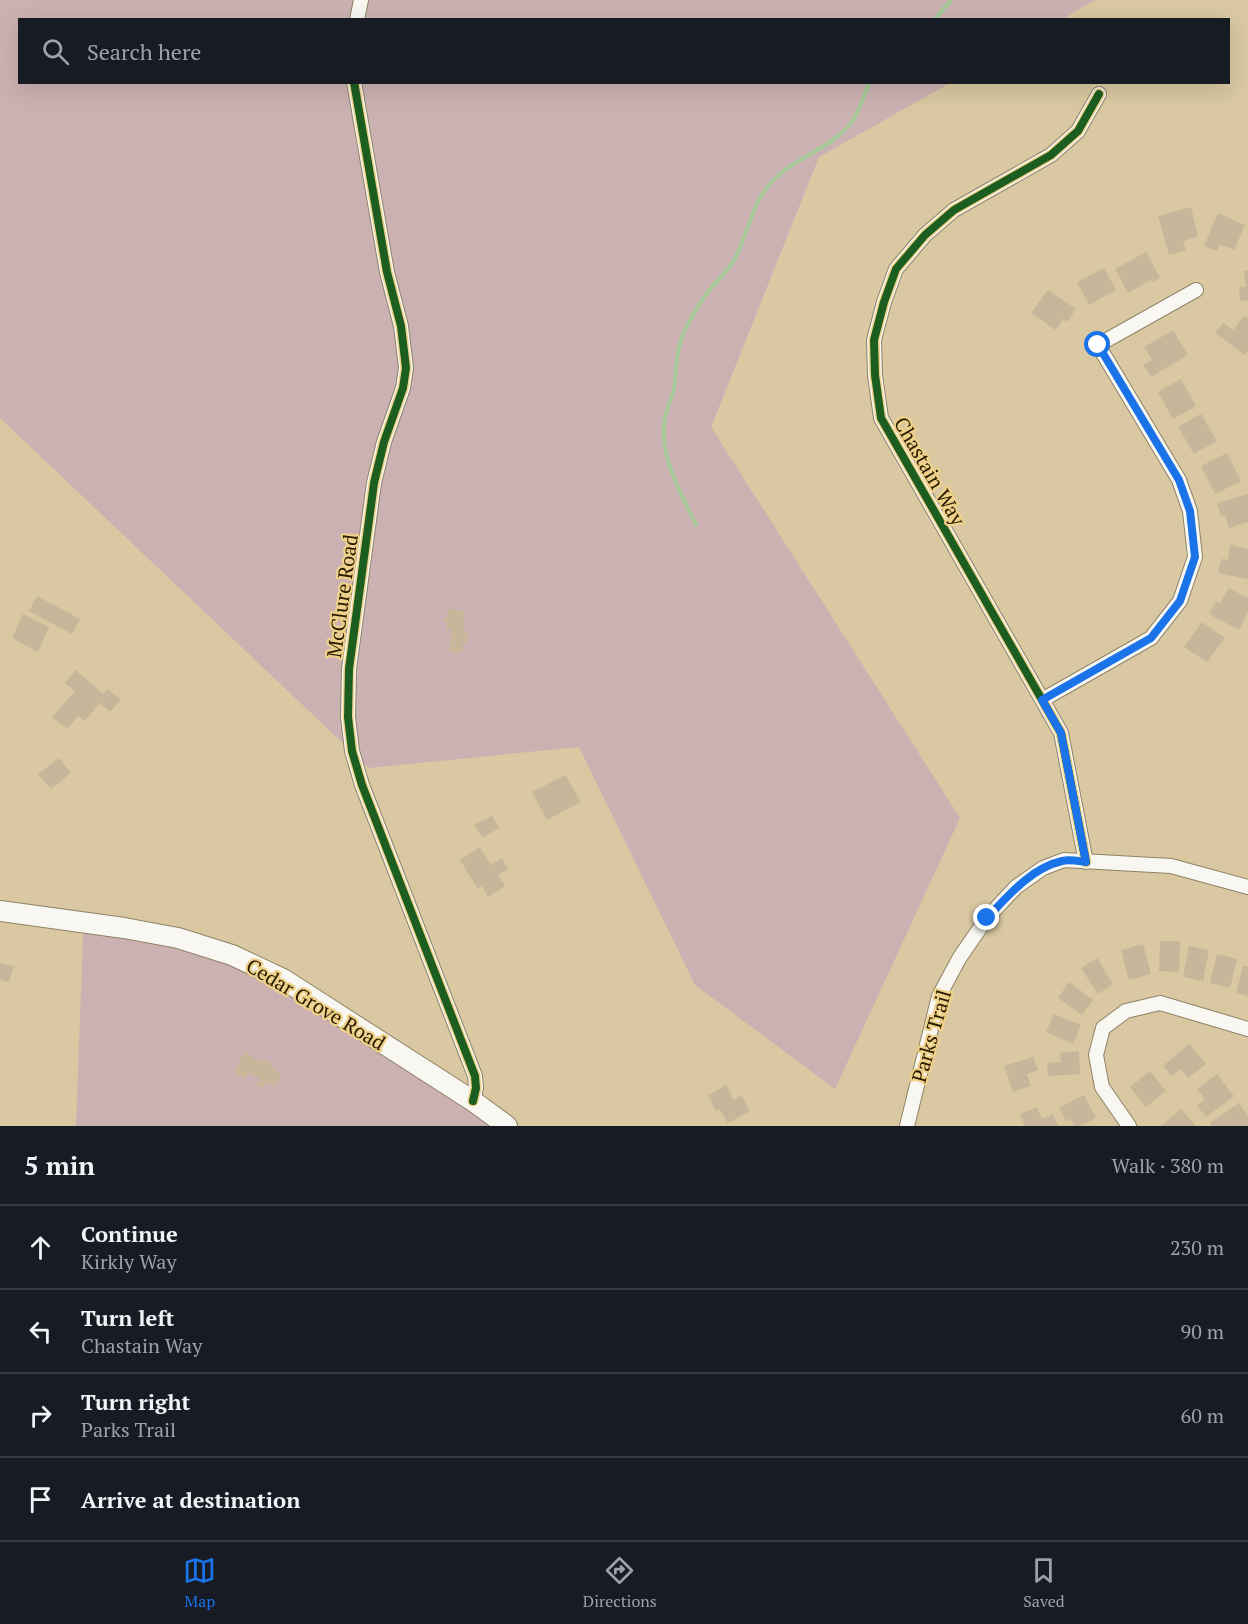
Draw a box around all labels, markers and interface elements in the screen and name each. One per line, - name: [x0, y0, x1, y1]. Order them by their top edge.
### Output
- search box: [18, 18, 1230, 84]
- icon: search: [39, 35, 72, 68]
- text: Search here: [87, 37, 201, 66]
- route start: [1084, 331, 1110, 357]
- street label: Chastain Way: [888, 412, 972, 531]
- street label: McClure Road: [320, 533, 364, 659]
- route end: [973, 904, 999, 930]
- street label: Cedar Grove Road: [241, 952, 391, 1056]
- street label: Parks Trail: [905, 987, 957, 1085]
- text: 5 min: [24, 1148, 95, 1182]
- text: Walk · 380 m: [1112, 1152, 1224, 1179]
- text: Continue: [81, 1219, 178, 1248]
- icon: ahead: [24, 1231, 57, 1264]
- text: 230 m: [1170, 1234, 1224, 1261]
- text: Kirkly Way: [81, 1248, 177, 1275]
- text: Turn left: [81, 1303, 174, 1332]
- icon: left: [24, 1315, 57, 1348]
- text: 90 m: [1181, 1318, 1224, 1345]
- text: Chastain Way: [81, 1332, 202, 1359]
- text: Turn right: [81, 1387, 190, 1416]
- icon: right: [24, 1399, 57, 1432]
- text: 60 m: [1181, 1402, 1224, 1429]
- text: Parks Trail: [81, 1416, 176, 1443]
- icon: arrive: [24, 1483, 57, 1516]
- text: Arrive at destination: [81, 1485, 300, 1514]
- tab: Map: [183, 1554, 216, 1612]
- tab: Directions: [583, 1554, 657, 1612]
- tab: Saved: [1023, 1554, 1065, 1612]

